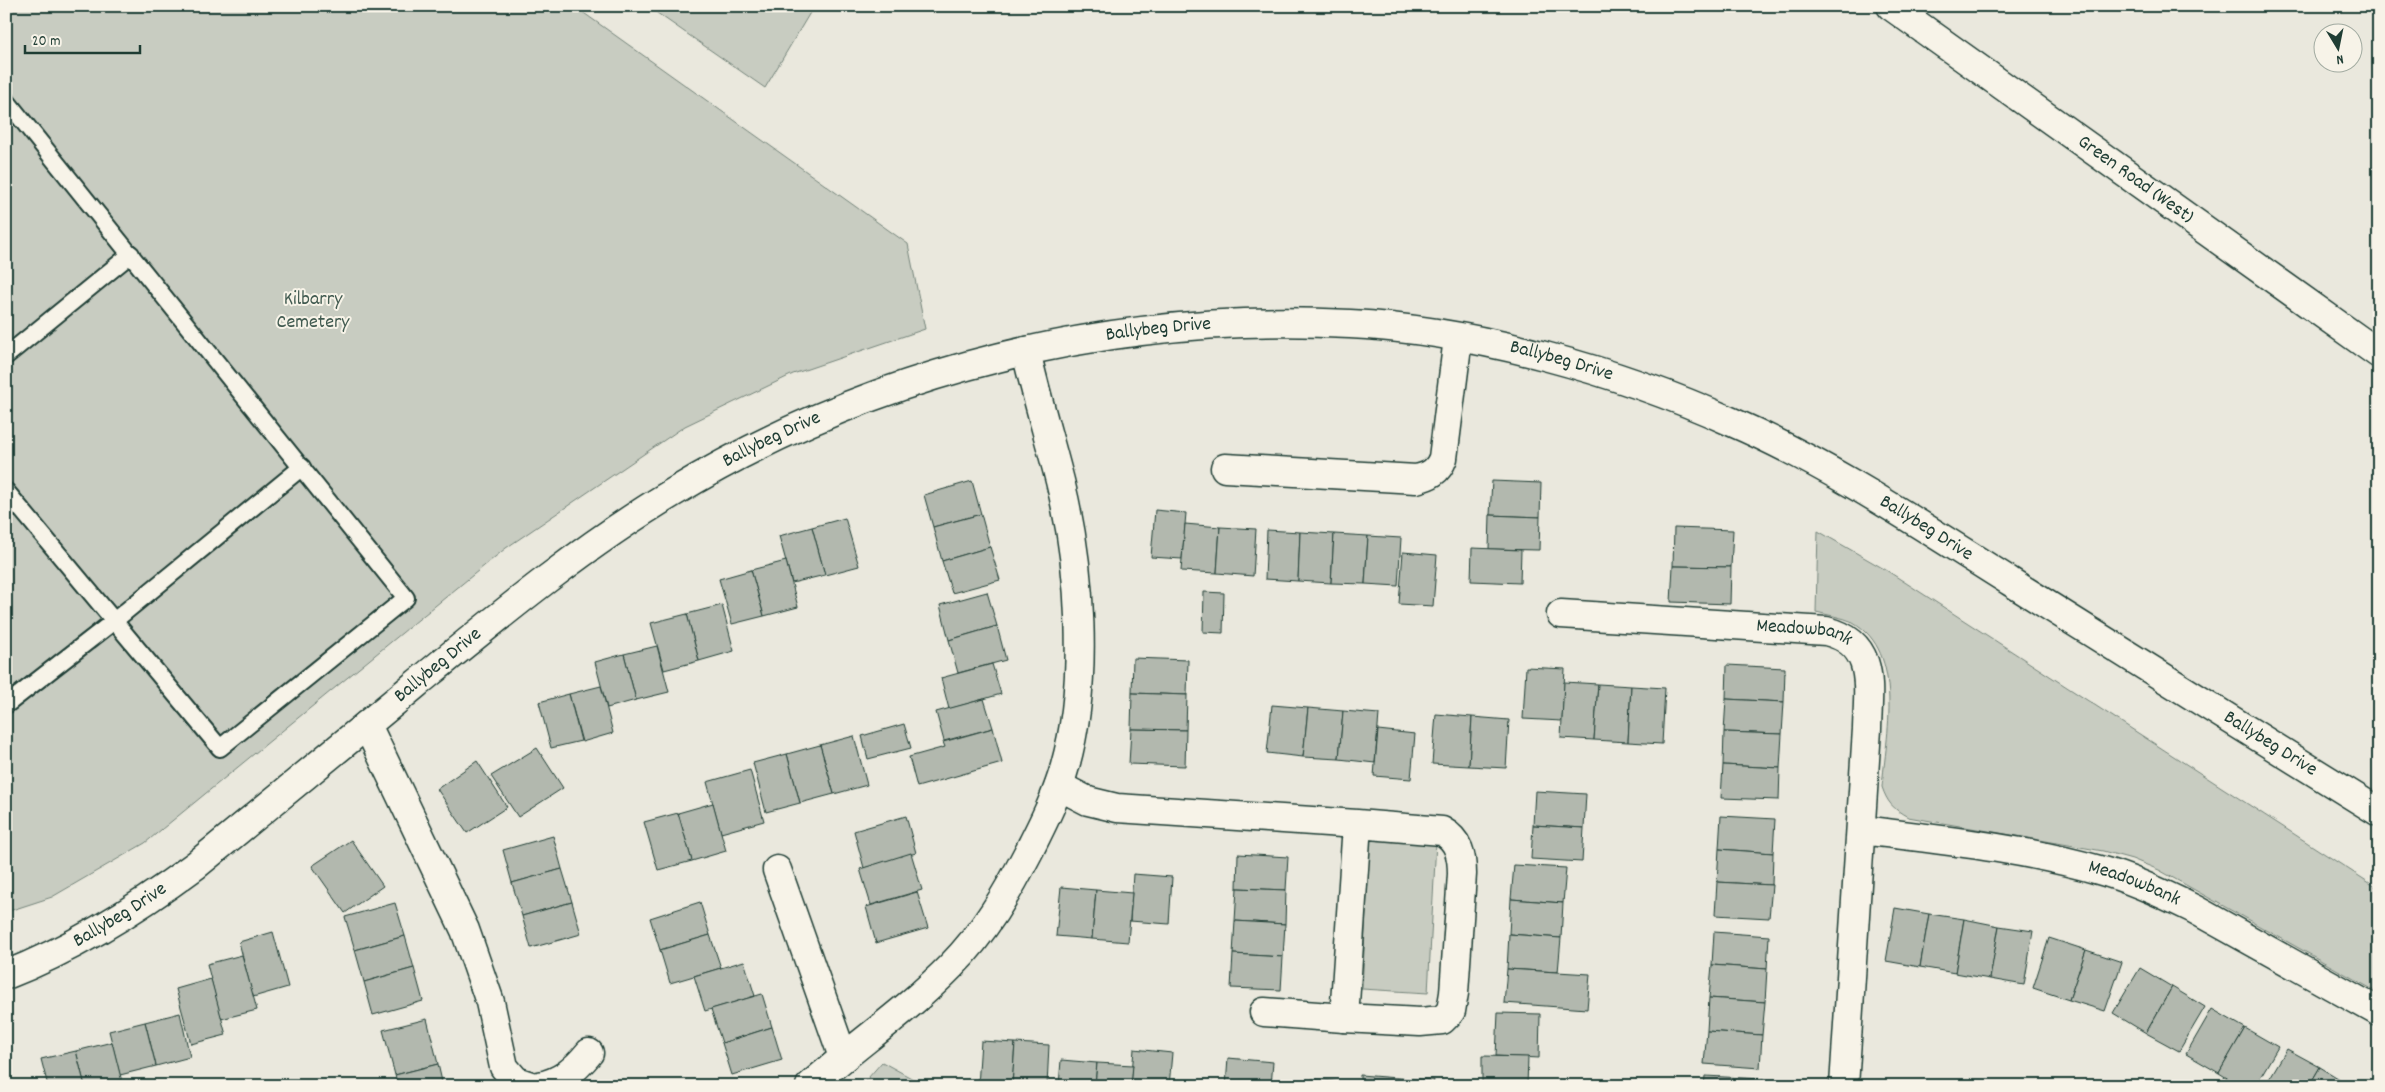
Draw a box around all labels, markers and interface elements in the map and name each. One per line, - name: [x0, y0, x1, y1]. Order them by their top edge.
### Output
- scale bar: [25, 22, 140, 54]
- north arrow: [2312, 22, 2362, 72]
- text: 20 m: [32, 31, 60, 53]
- text: N: [2335, 48, 2345, 69]
- street label: Green Road (West): [2071, 129, 2199, 231]
- park label: Kilbarry Cemetery: [277, 286, 350, 337]
- street label: Ballybeg Drive: [1104, 311, 1212, 350]
- street label: Ballybeg Drive: [1507, 334, 1617, 389]
- street label: Ballybeg Drive: [718, 404, 826, 476]
- street label: Ballybeg Drive: [1874, 489, 1979, 569]
- street label: Meadowbank: [1755, 613, 1858, 654]
- street label: Ballybeg Drive: [389, 621, 488, 710]
- street label: Ballybeg Drive: [2218, 704, 2323, 784]
- street label: Meadowbank: [2085, 854, 2185, 914]
- street label: Ballybeg Drive: [68, 876, 173, 955]

